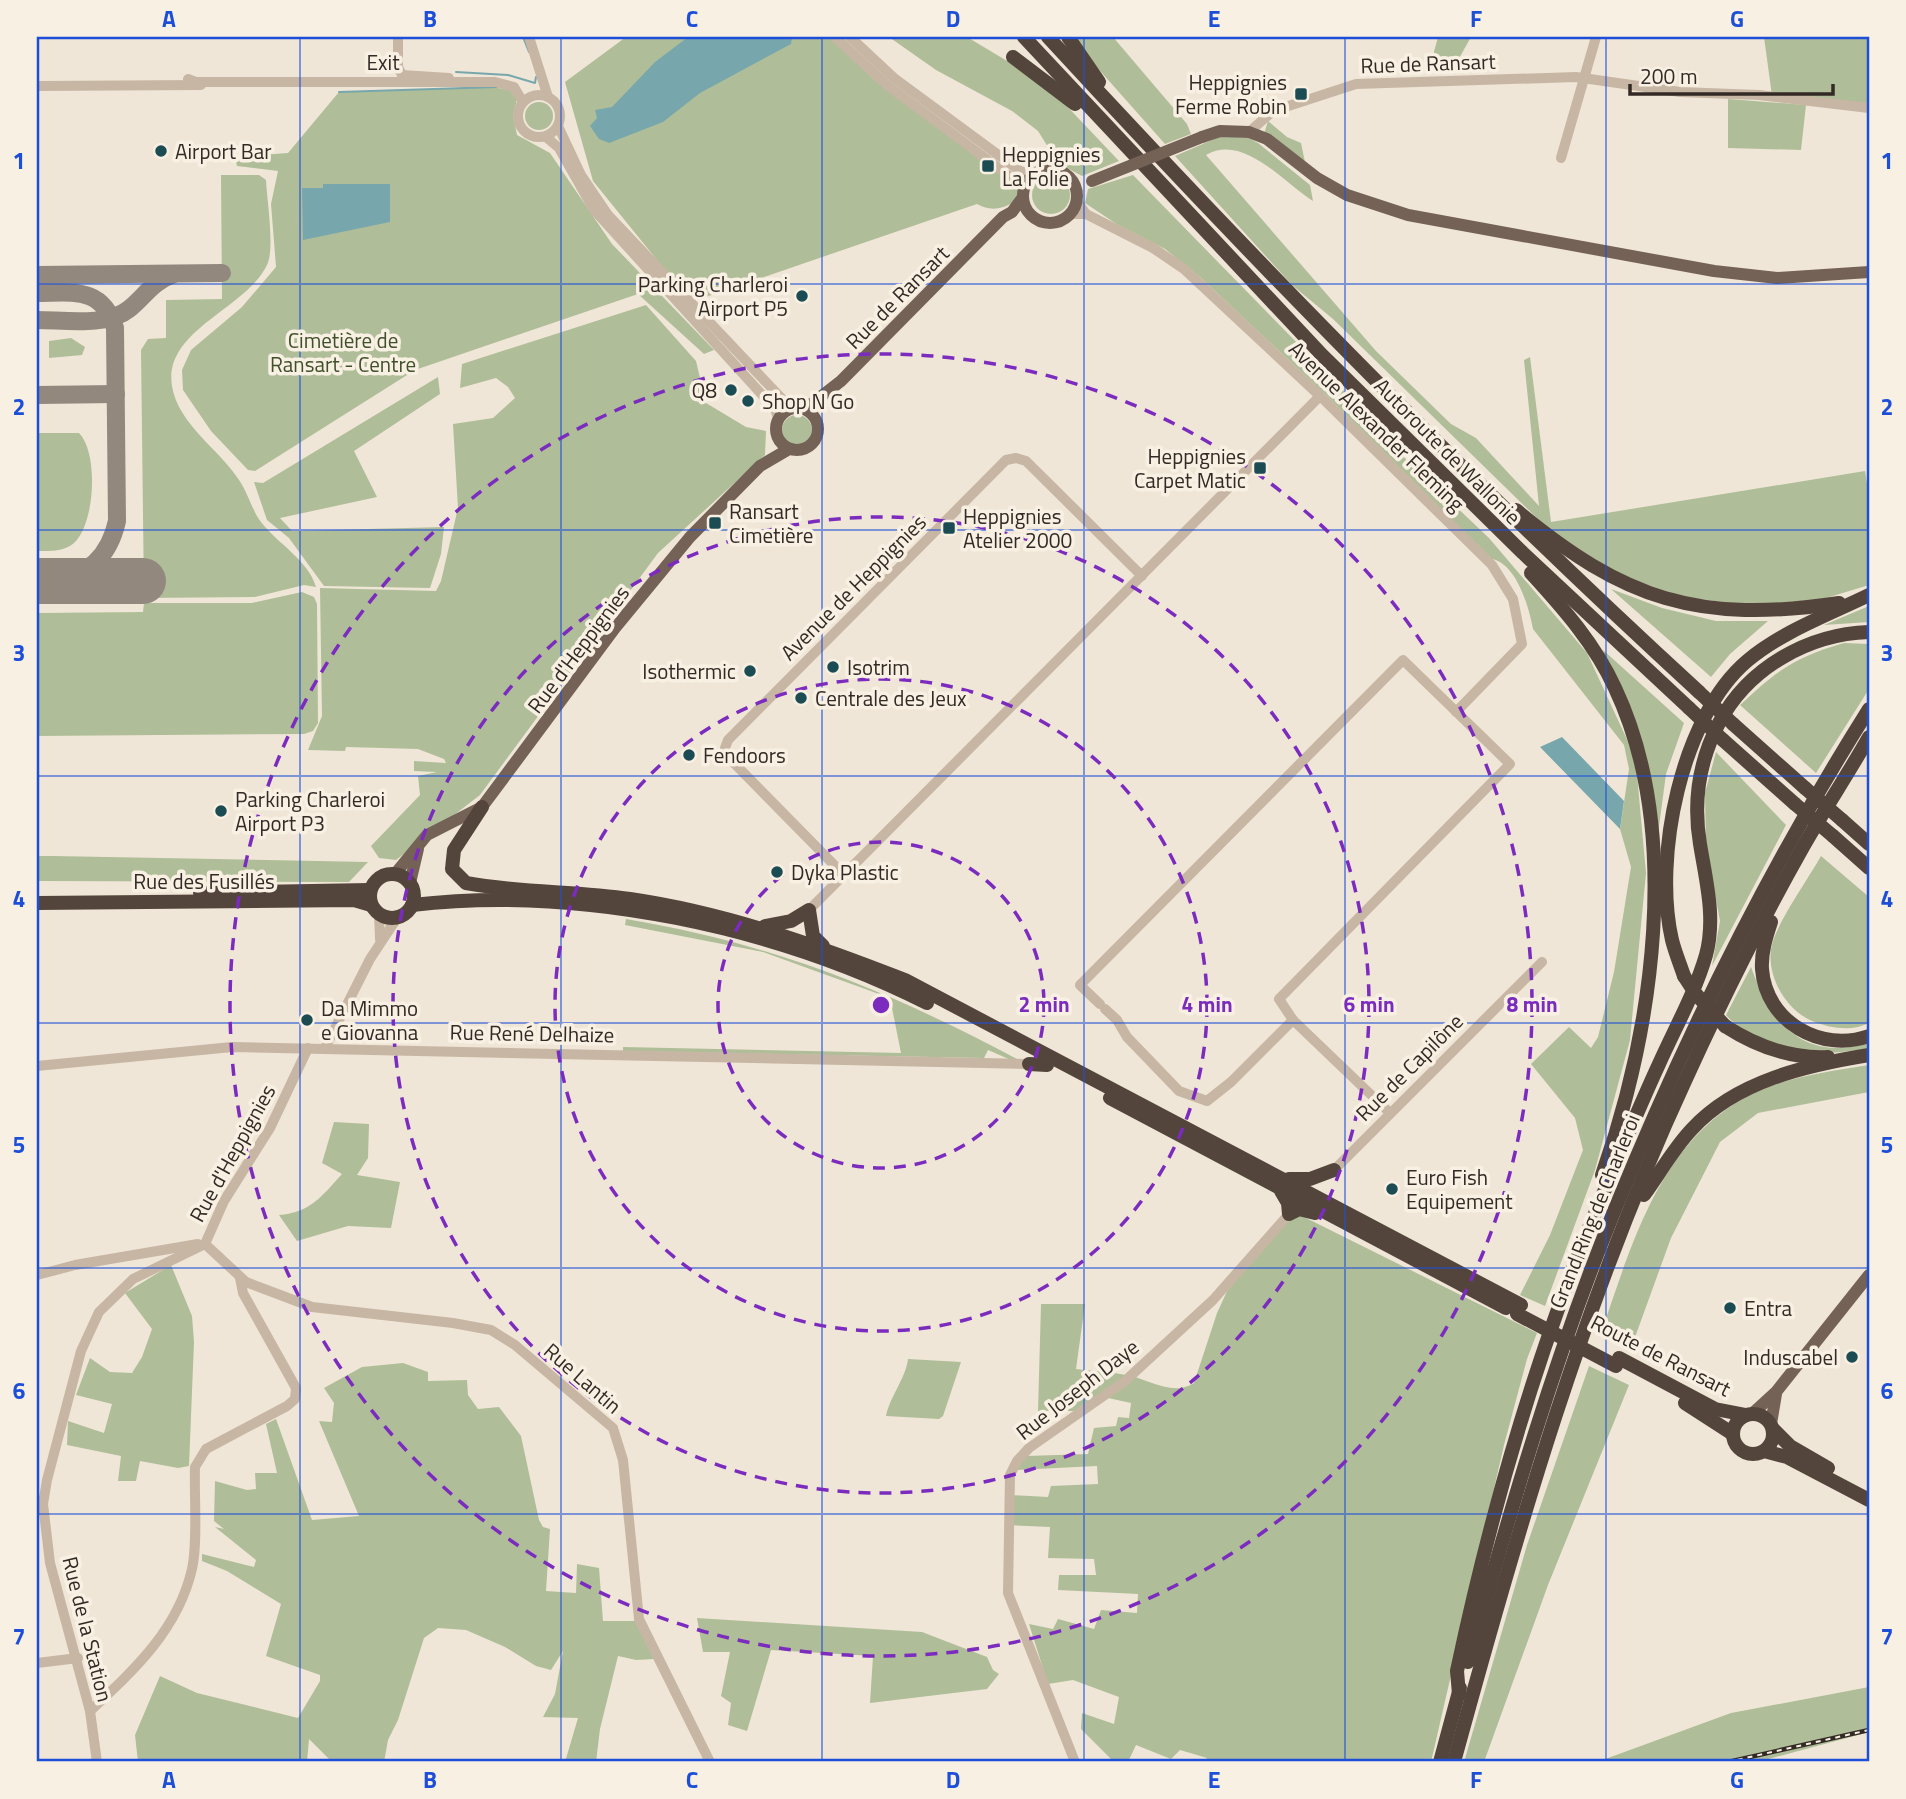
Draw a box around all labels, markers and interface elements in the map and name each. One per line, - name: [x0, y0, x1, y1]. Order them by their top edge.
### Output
- text: A: [162, 1, 176, 36]
- text: B: [423, 1, 437, 36]
- text: C: [686, 1, 698, 36]
- text: D: [946, 1, 960, 36]
- text: E: [1208, 1, 1220, 36]
- text: F: [1470, 1, 1482, 36]
- text: G: [1730, 1, 1744, 36]
- street label: Rue de Ransart: [1360, 45, 1497, 81]
- street label: Exit: [366, 46, 400, 78]
- scale bar: [1630, 52, 1832, 96]
- text: 200 m: [1640, 60, 1697, 92]
- place label: Heppignies Ferme Robin: [1175, 66, 1287, 122]
- marker: Heppignies Ferme Robin: [1293, 86, 1309, 102]
- place label: Airport Bar: [175, 135, 272, 167]
- place label: Heppignies La Folie: [1002, 138, 1100, 194]
- text: 1: [13, 143, 25, 178]
- marker: Airport Bar: [153, 143, 169, 159]
- text: 1: [1881, 143, 1893, 178]
- marker: Heppignies La Folie: [980, 158, 996, 174]
- street label: Rue de Ransart: [838, 237, 957, 356]
- place label: Parking Charleroi Airport P5: [638, 268, 788, 324]
- marker: Parking Charleroi Airport P5: [794, 288, 810, 304]
- park label: Cimetière de Ransart - Centre: [270, 324, 416, 380]
- street label: Avenue Alexander Fleming: [1282, 333, 1472, 519]
- street label: Autoroute de Wallonie: [1367, 370, 1529, 532]
- place label: Q8: [691, 374, 717, 406]
- marker: Q8: [723, 382, 739, 398]
- place label: Shop N Go: [762, 385, 854, 417]
- text: 2: [13, 389, 25, 424]
- text: 2: [1881, 389, 1893, 424]
- marker: Shop N Go: [740, 393, 756, 409]
- place label: Heppignies Carpet Matic: [1134, 440, 1246, 496]
- marker: Heppignies Carpet Matic: [1252, 460, 1268, 476]
- place label: Ransart Cimetière: [729, 495, 813, 551]
- place label: Heppignies Atelier 2000: [963, 500, 1072, 556]
- street label: Avenue de Heppignies: [773, 507, 933, 667]
- marker: Ransart Cimetière: [707, 515, 723, 531]
- marker: Heppignies Atelier 2000: [941, 520, 957, 536]
- street label: Rue d'Heppignies: [519, 578, 637, 720]
- text: 3: [13, 635, 25, 670]
- text: 3: [1881, 635, 1893, 670]
- place label: Isotrim: [847, 651, 910, 683]
- place label: Isothermic: [642, 655, 736, 687]
- marker: Isotrim: [825, 659, 841, 675]
- marker: Isothermic: [742, 663, 758, 679]
- place label: Centrale des Jeux: [815, 682, 967, 714]
- marker: Centrale des Jeux: [793, 690, 809, 706]
- place label: Fendoors: [703, 739, 786, 771]
- marker: Fendoors: [681, 747, 697, 763]
- place label: Parking Charleroi Airport P3: [235, 783, 385, 839]
- marker: Parking Charleroi Airport P3: [213, 803, 229, 819]
- place label: Dyka Plastic: [791, 856, 899, 888]
- marker: Dyka Plastic: [769, 864, 785, 880]
- street label: Rue des Fusillés: [133, 865, 275, 897]
- text: 4: [13, 881, 25, 916]
- text: 4: [1881, 881, 1893, 916]
- text: 2 min: [1018, 988, 1070, 1020]
- text: 4 min: [1181, 988, 1233, 1020]
- text: 6 min: [1343, 988, 1395, 1020]
- text: 8 min: [1506, 988, 1558, 1020]
- place label: Da Mimmo e Giovanna: [321, 992, 419, 1048]
- centre of rings: [869, 993, 893, 1017]
- street label: Rue de Capilône: [1348, 1006, 1470, 1128]
- marker: Da Mimmo e Giovanna: [299, 1012, 315, 1028]
- street label: Rue René Delhaize: [449, 1016, 615, 1050]
- street label: Rue d'Heppignies: [181, 1078, 283, 1228]
- street label: Grand Ring de Charleroi: [1540, 1109, 1648, 1313]
- text: 5: [13, 1127, 25, 1162]
- text: 5: [1881, 1127, 1893, 1162]
- place label: Euro Fish Equipement: [1406, 1161, 1513, 1217]
- marker: Euro Fish Equipement: [1384, 1181, 1400, 1197]
- place label: Entra: [1744, 1292, 1792, 1324]
- marker: Entra: [1722, 1300, 1738, 1316]
- street label: Route de Ransart: [1585, 1306, 1737, 1404]
- street label: Rue Joseph Daye: [1009, 1331, 1145, 1447]
- street label: Rue Lantin: [537, 1335, 629, 1421]
- place label: Induscabel: [1743, 1341, 1838, 1373]
- marker: Induscabel: [1844, 1349, 1860, 1365]
- text: 6: [13, 1373, 26, 1408]
- text: 6: [1881, 1373, 1894, 1408]
- street label: Rue de la Station: [54, 1553, 122, 1705]
- text: 7: [13, 1619, 25, 1654]
- text: 7: [1881, 1619, 1893, 1654]
- text: A: [162, 1762, 176, 1797]
- text: B: [423, 1762, 437, 1797]
- text: C: [686, 1762, 698, 1797]
- text: D: [946, 1762, 960, 1797]
- text: E: [1208, 1762, 1220, 1797]
- text: F: [1470, 1762, 1482, 1797]
- text: G: [1730, 1762, 1744, 1797]

